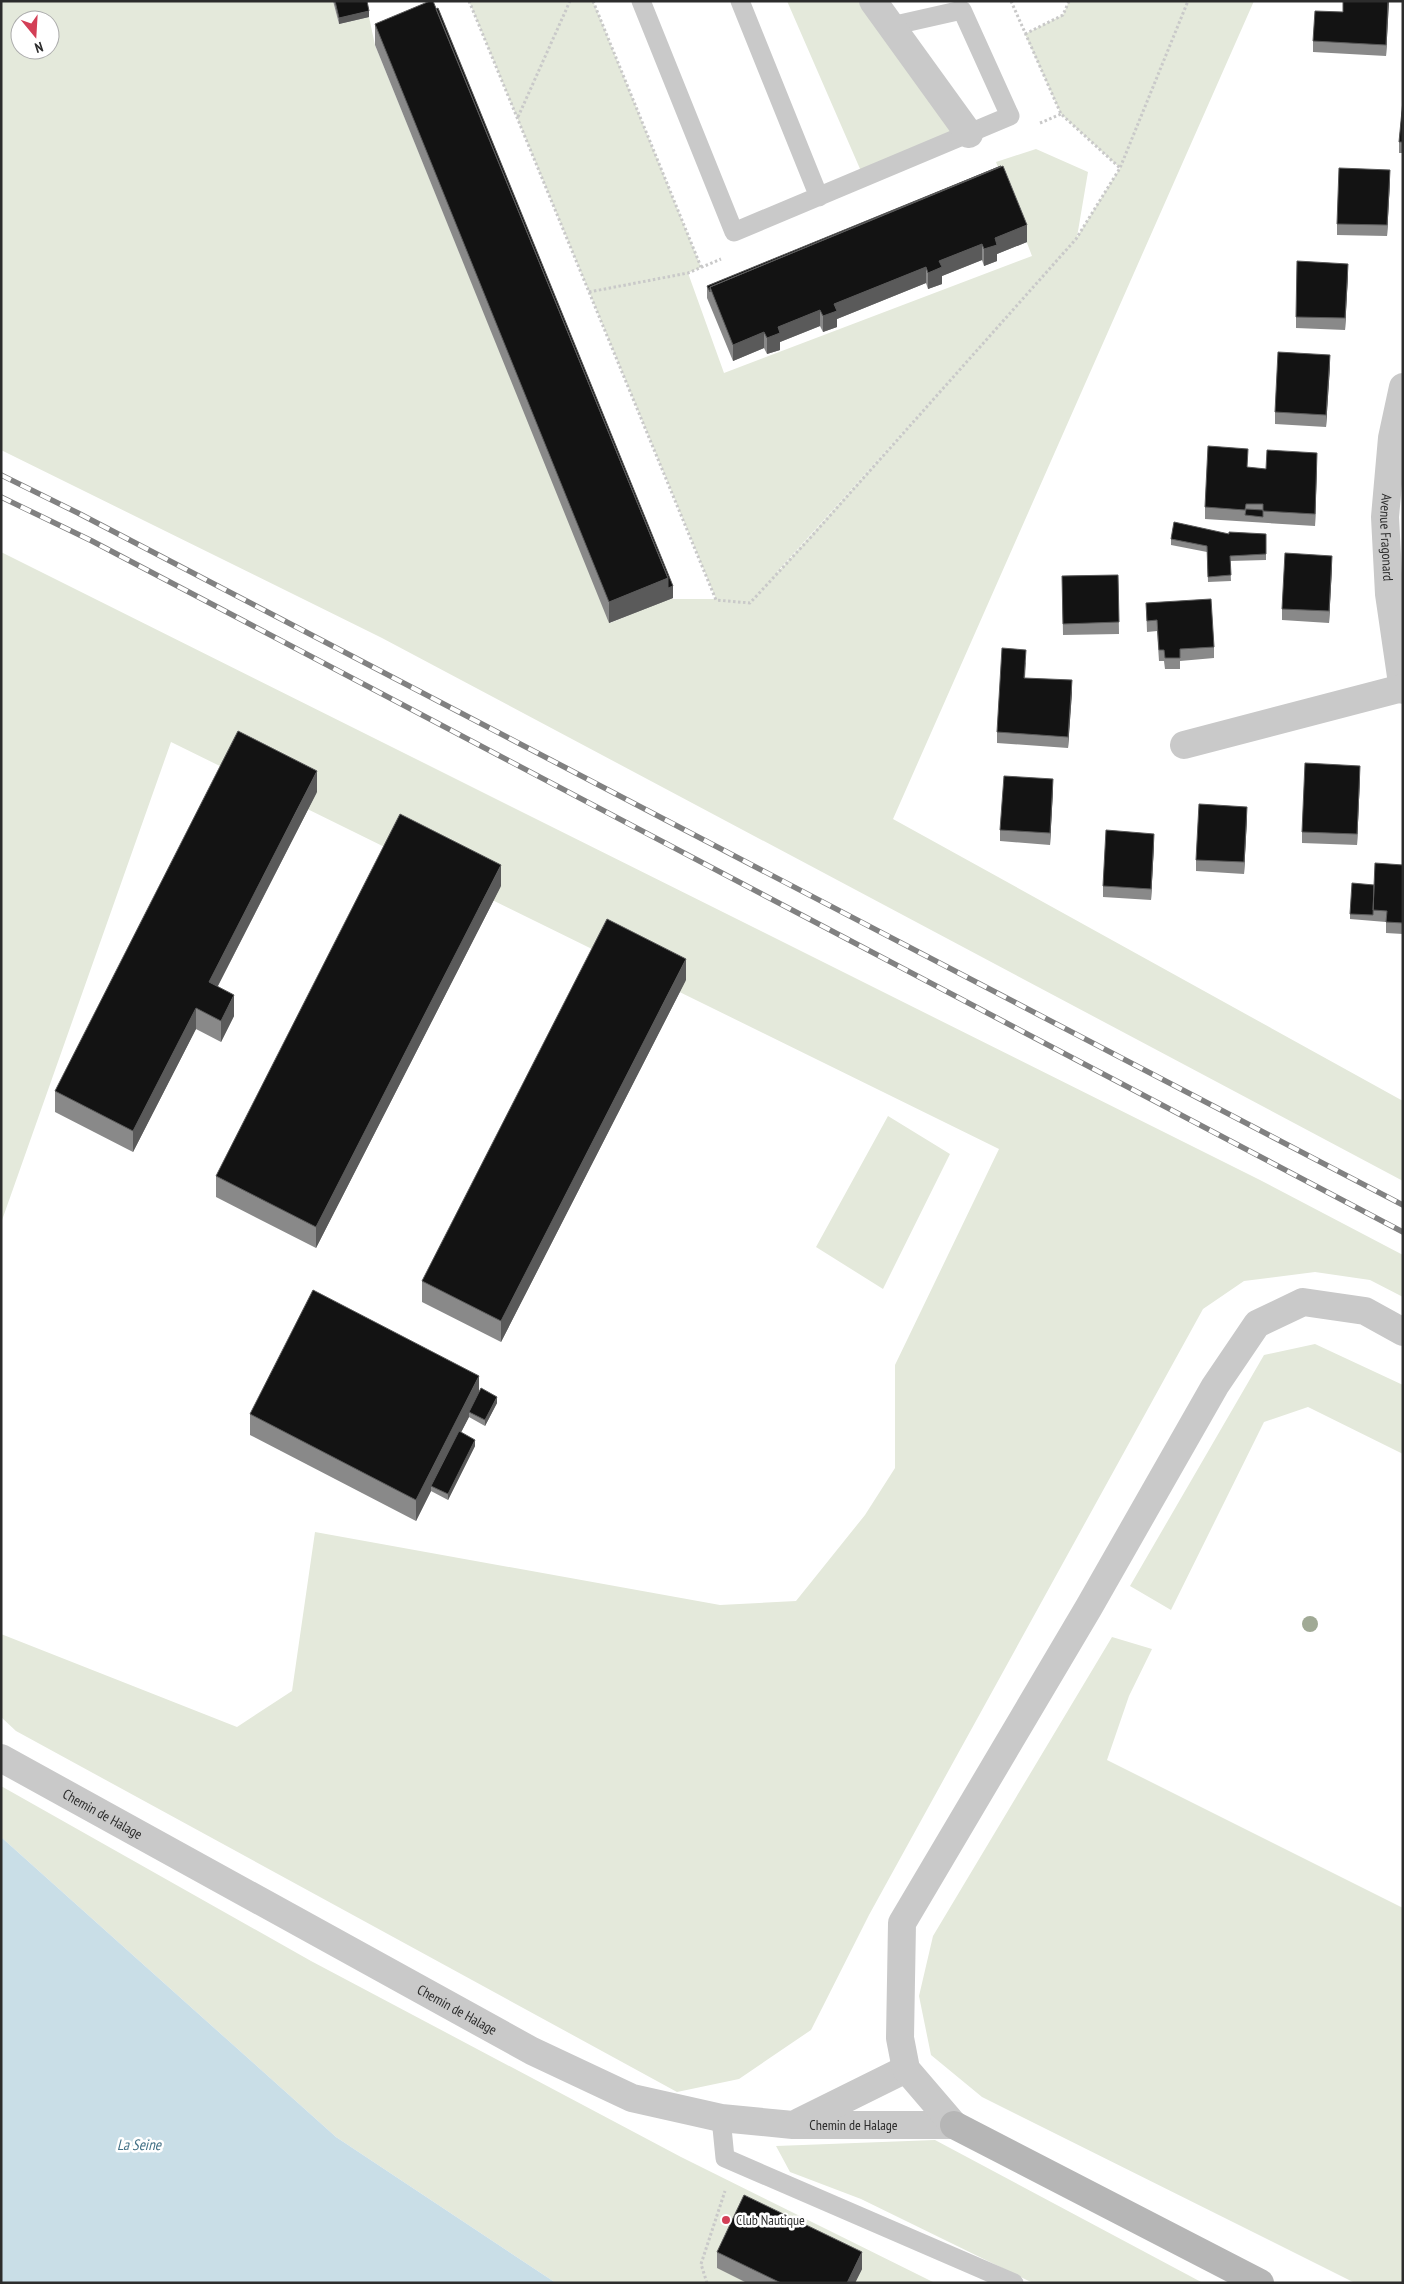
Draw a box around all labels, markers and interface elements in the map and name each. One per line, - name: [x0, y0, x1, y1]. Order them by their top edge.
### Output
- north arrow: [10, 10, 60, 60]
- text: N: [33, 38, 45, 57]
- street label: Avenue Fragonard: [1376, 493, 1397, 582]
- street label: Chemin de Halage: [60, 1785, 146, 1843]
- street label: Chemin de Halage: [414, 1980, 500, 2039]
- street label: Chemin de Halage: [809, 2116, 898, 2134]
- water label: La Seine: [117, 2135, 162, 2154]
- place label: Club Nautique: [736, 2211, 805, 2229]
- marker: Club Nautique: [720, 2214, 732, 2226]

